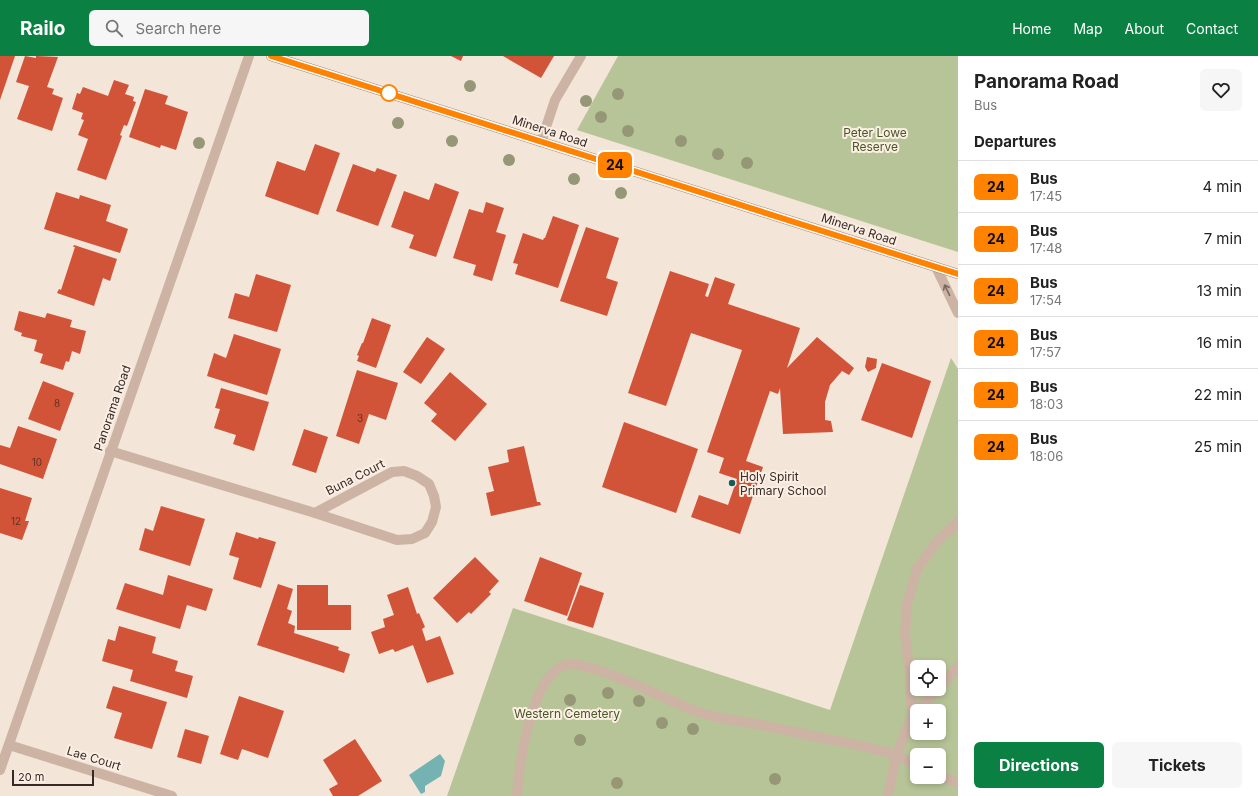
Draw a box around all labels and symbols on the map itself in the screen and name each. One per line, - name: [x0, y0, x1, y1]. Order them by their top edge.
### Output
- unlabelled marker: [380, 84, 398, 102]
- street label: Minerva Road: [510, 112, 590, 150]
- park label: Peter Lowe Reserve: [843, 125, 907, 154]
- line badge: 24: [597, 152, 633, 178]
- street label: Minerva Road: [819, 210, 899, 248]
- one-way arrow: [943, 284, 950, 296]
- street label: Panorama Road: [90, 363, 134, 453]
- house number: 8: [54, 397, 60, 409]
- house number: 3: [357, 412, 363, 424]
- house number: 10: [32, 456, 42, 468]
- street label: Buna Court: [323, 456, 387, 498]
- place label: Holy Spirit Primary School: [740, 469, 826, 498]
- marker: Holy Spirit Primary School: [727, 478, 737, 488]
- house number: 12: [11, 515, 21, 527]
- park label: Western Cemetery: [514, 706, 620, 721]
- street label: Lae Court: [65, 743, 123, 773]
- scale bar: [12, 768, 94, 787]

